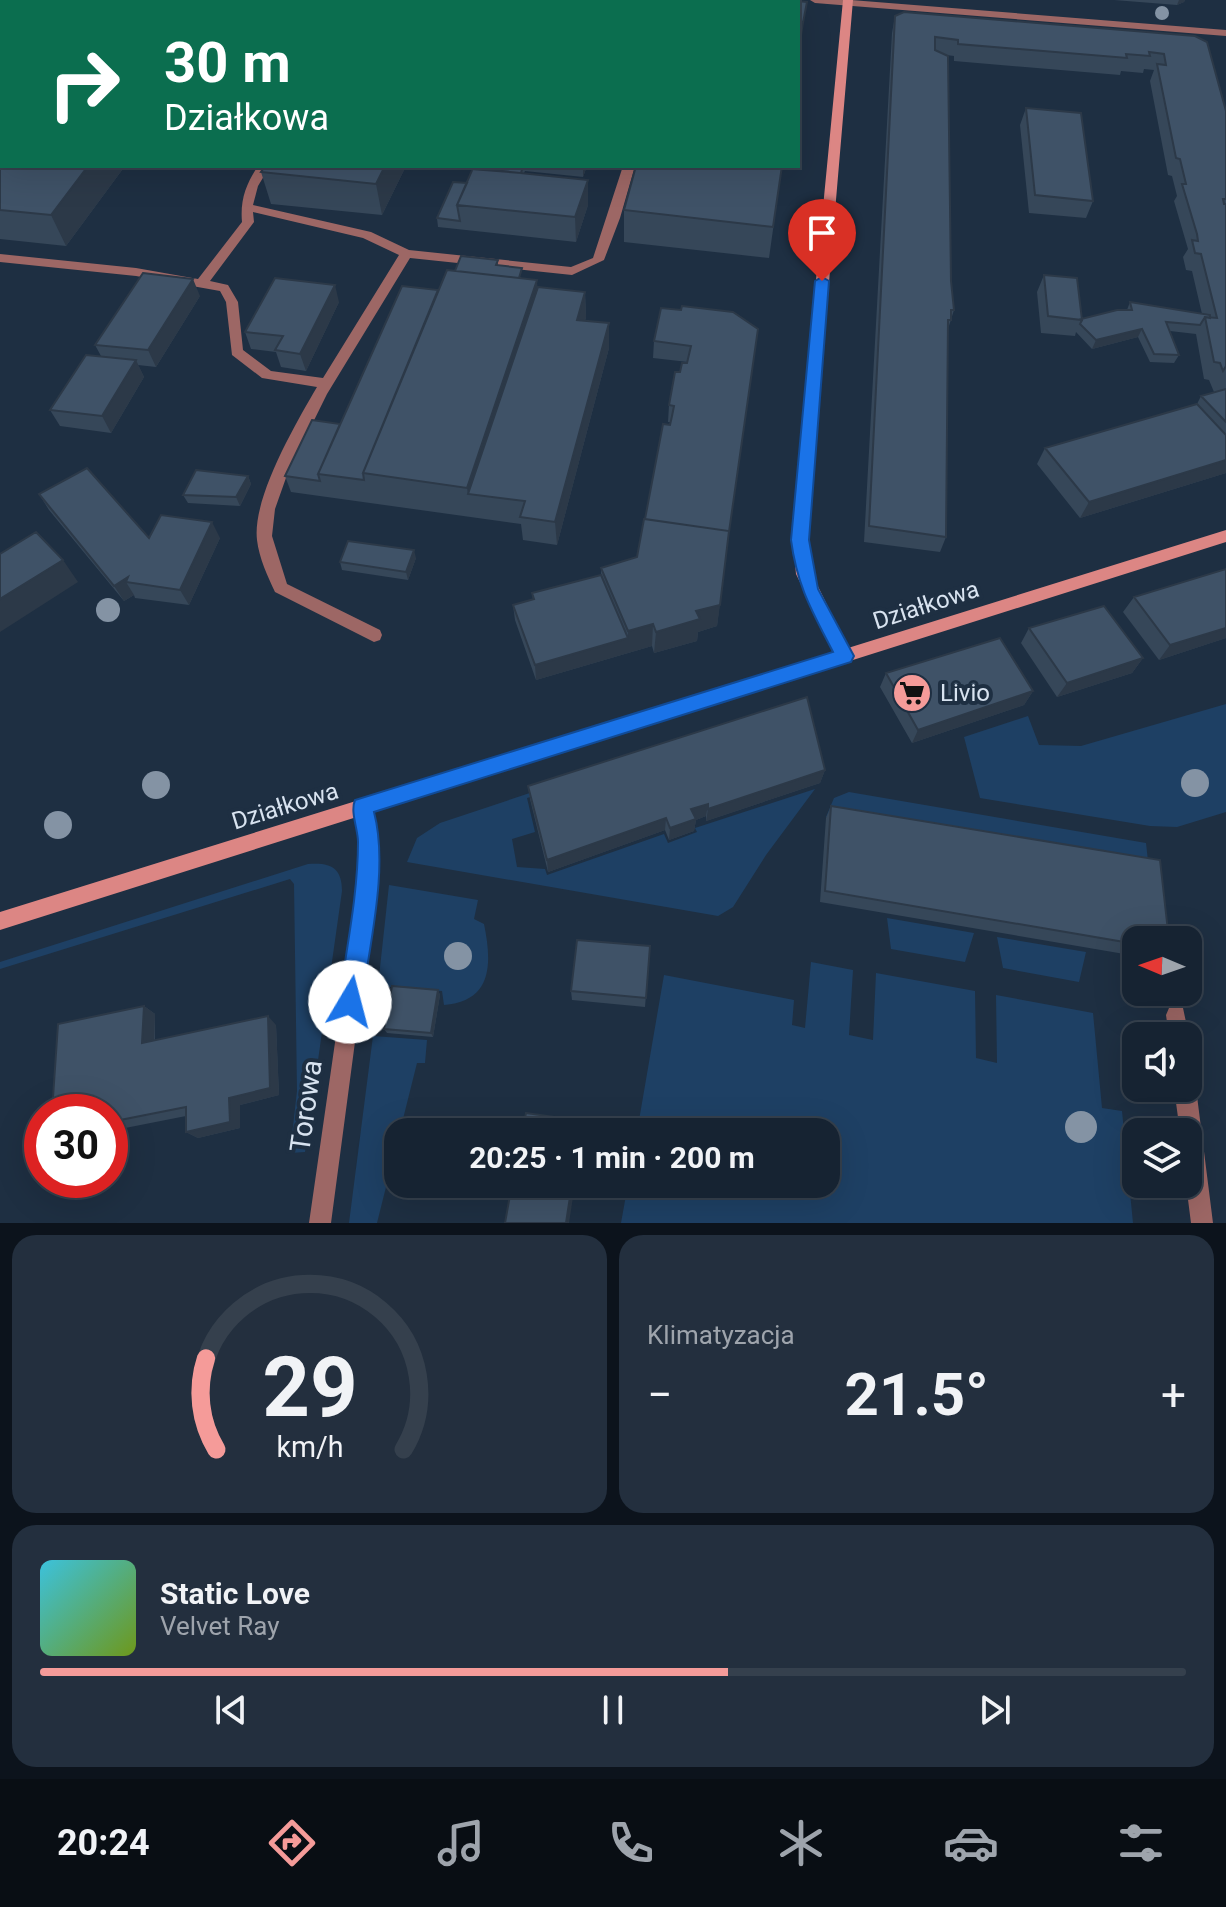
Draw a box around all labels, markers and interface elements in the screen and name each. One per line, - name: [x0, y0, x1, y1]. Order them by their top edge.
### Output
- text: 30 m: [164, 30, 291, 96]
- icon: right: [32, 32, 136, 136]
- text: Działkowa: [164, 97, 329, 139]
- pin: [788, 199, 856, 281]
- icon: arrive: [800, 211, 844, 255]
- street label: Działkowa: [869, 575, 983, 635]
- supermarket icon: Livio: [891, 672, 933, 714]
- place label: Livio: [940, 679, 990, 707]
- street label: Działkowa: [228, 777, 342, 835]
- north arrow: [1122, 926, 1202, 1006]
- map controls: [1122, 926, 1202, 1198]
- position arrow: [308, 960, 392, 1044]
- button: sound: [1122, 1022, 1202, 1102]
- street label: Torowa: [283, 1058, 329, 1154]
- speed limit sign: 30: [24, 1094, 128, 1198]
- button: layers: [1122, 1118, 1202, 1198]
- text: 20:25 · 1 min · 200 m: [469, 1140, 755, 1175]
- text: Klimatyzacja: [647, 1320, 795, 1350]
- text: 29: [262, 1339, 357, 1436]
- text: 21.5°: [845, 1359, 989, 1430]
- text: −: [647, 1369, 672, 1421]
- text: +: [1161, 1369, 1186, 1421]
- text: km/h: [276, 1430, 343, 1464]
- text: Static Love: [160, 1576, 310, 1611]
- text: Velvet Ray: [160, 1611, 280, 1641]
- icon: previous: [209, 1688, 253, 1732]
- icon: pause: [591, 1688, 635, 1732]
- icon: next: [973, 1688, 1017, 1732]
- icon: directions: [264, 1815, 320, 1871]
- icon: music: [433, 1815, 489, 1871]
- icon: phone: [603, 1815, 659, 1871]
- icon: climate: [773, 1815, 829, 1871]
- icon: car: [943, 1815, 999, 1871]
- icon: filters: [1113, 1815, 1169, 1871]
- text: 20:24: [57, 1822, 150, 1864]

